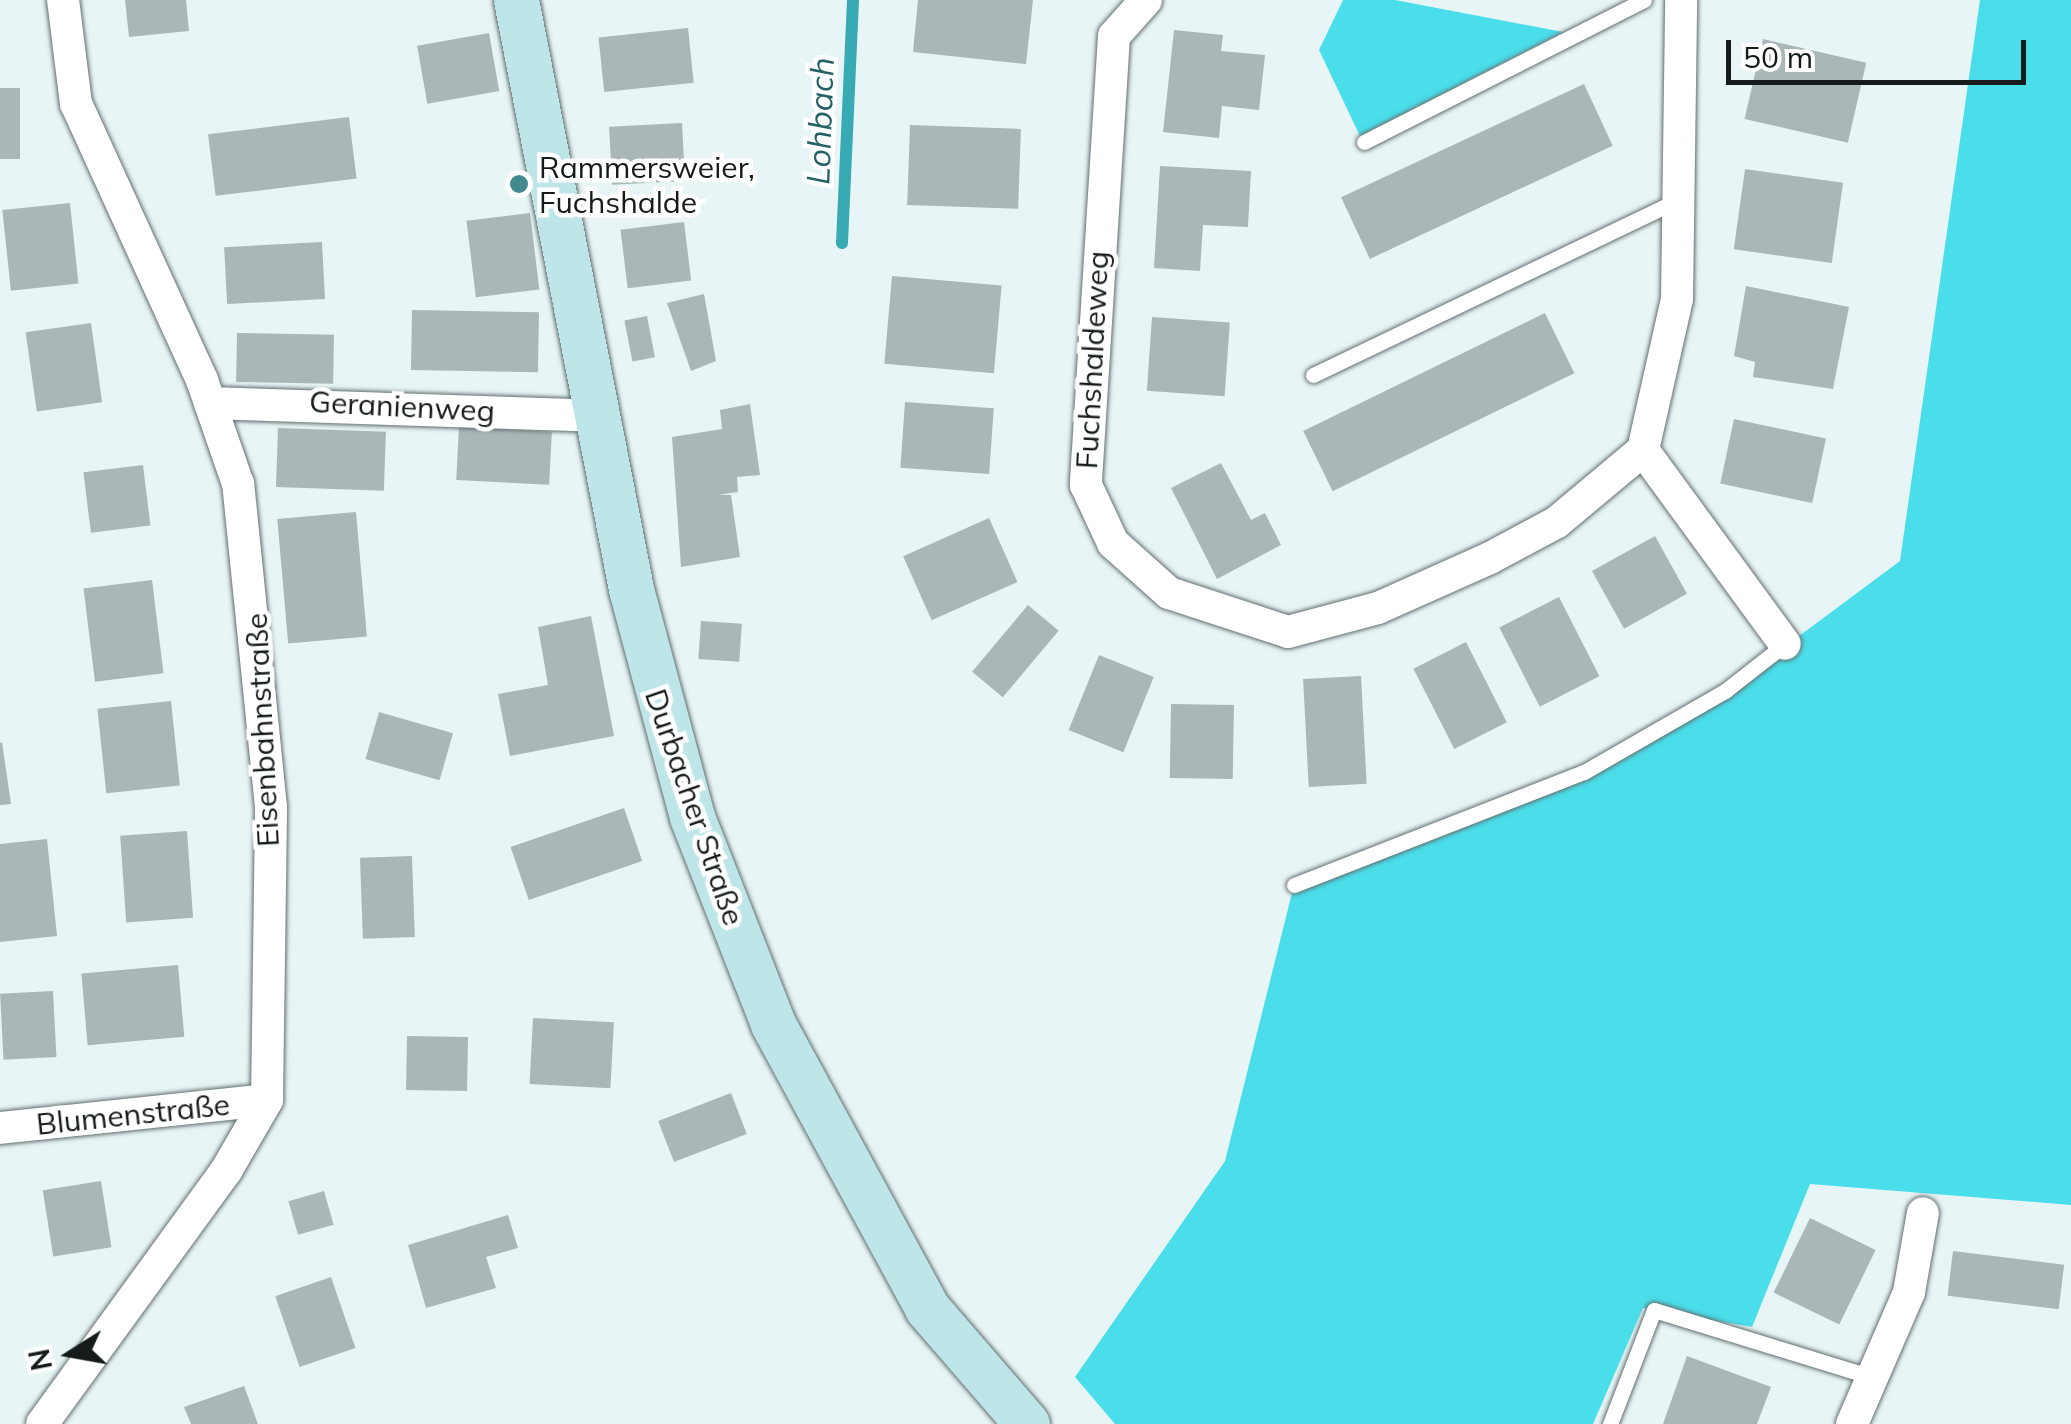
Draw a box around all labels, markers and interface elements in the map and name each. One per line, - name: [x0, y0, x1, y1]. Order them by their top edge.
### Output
- scale bar: [1731, 20, 2031, 82]
- text: 50 m: [1743, 38, 1813, 76]
- water label: Lohbach: [799, 57, 841, 185]
- place label: Rammersweier, Fuchshalde: [539, 149, 755, 220]
- marker: Rammersweier, Fuchshalde: [508, 173, 530, 195]
- street label: Fuchshaldeweg: [1068, 250, 1116, 470]
- street label: Geranienweg: [308, 383, 496, 429]
- street label: Eisenbahnstraße: [238, 612, 286, 848]
- street label: Durbacher Straße: [638, 684, 752, 930]
- street label: Blumenstraße: [34, 1086, 232, 1142]
- north arrow: [20, 1304, 120, 1404]
- text: N: [21, 1346, 59, 1374]

